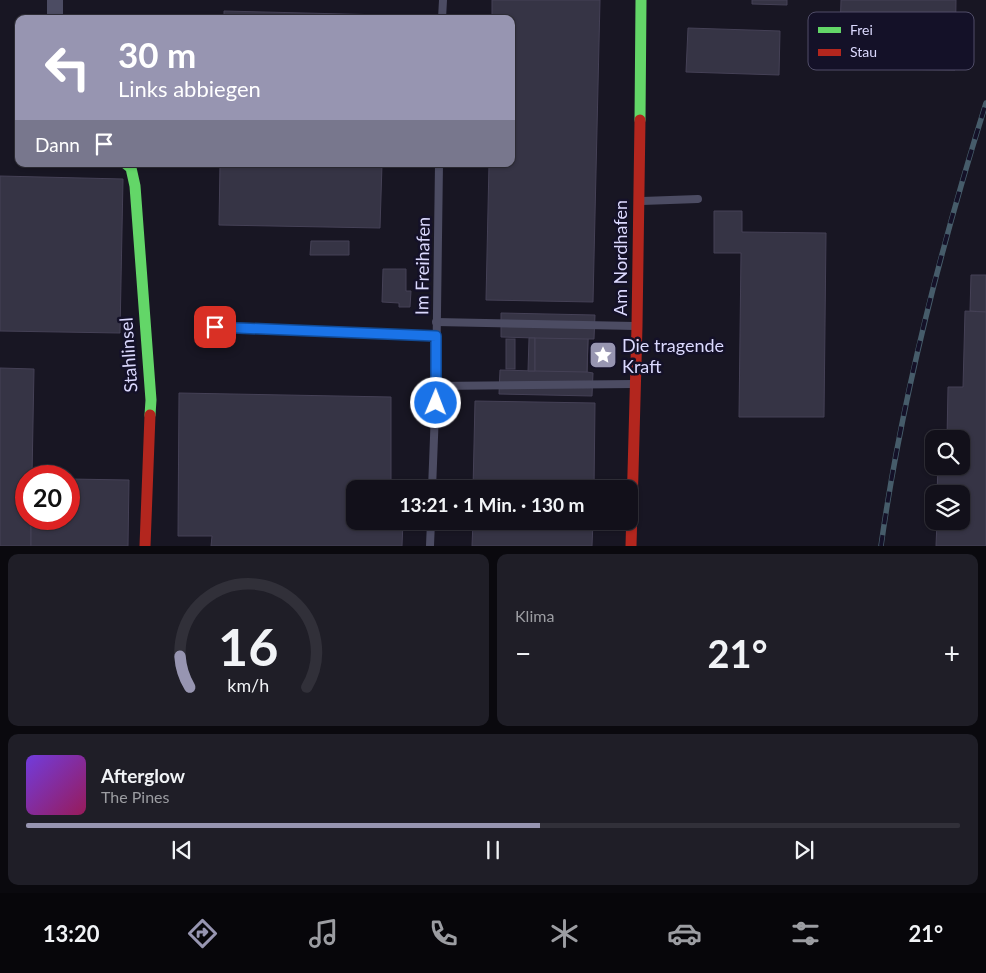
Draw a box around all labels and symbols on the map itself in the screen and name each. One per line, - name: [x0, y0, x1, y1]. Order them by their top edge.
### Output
- legend: [808, 12, 974, 70]
- text: Frei: [850, 21, 873, 38]
- text: Stau: [850, 43, 877, 60]
- street label: Am Nordhafen: [609, 200, 631, 316]
- street label: Im Freihafen: [410, 217, 434, 315]
- pin: [194, 306, 236, 348]
- street label: Stahlinsel: [114, 317, 142, 393]
- place label: Die tragende Kraft: [622, 334, 724, 377]
- place icon: Die tragende Kraft: [588, 340, 618, 370]
- position arrow: [409, 376, 461, 428]
- speed limit sign: 20: [15, 465, 80, 530]

